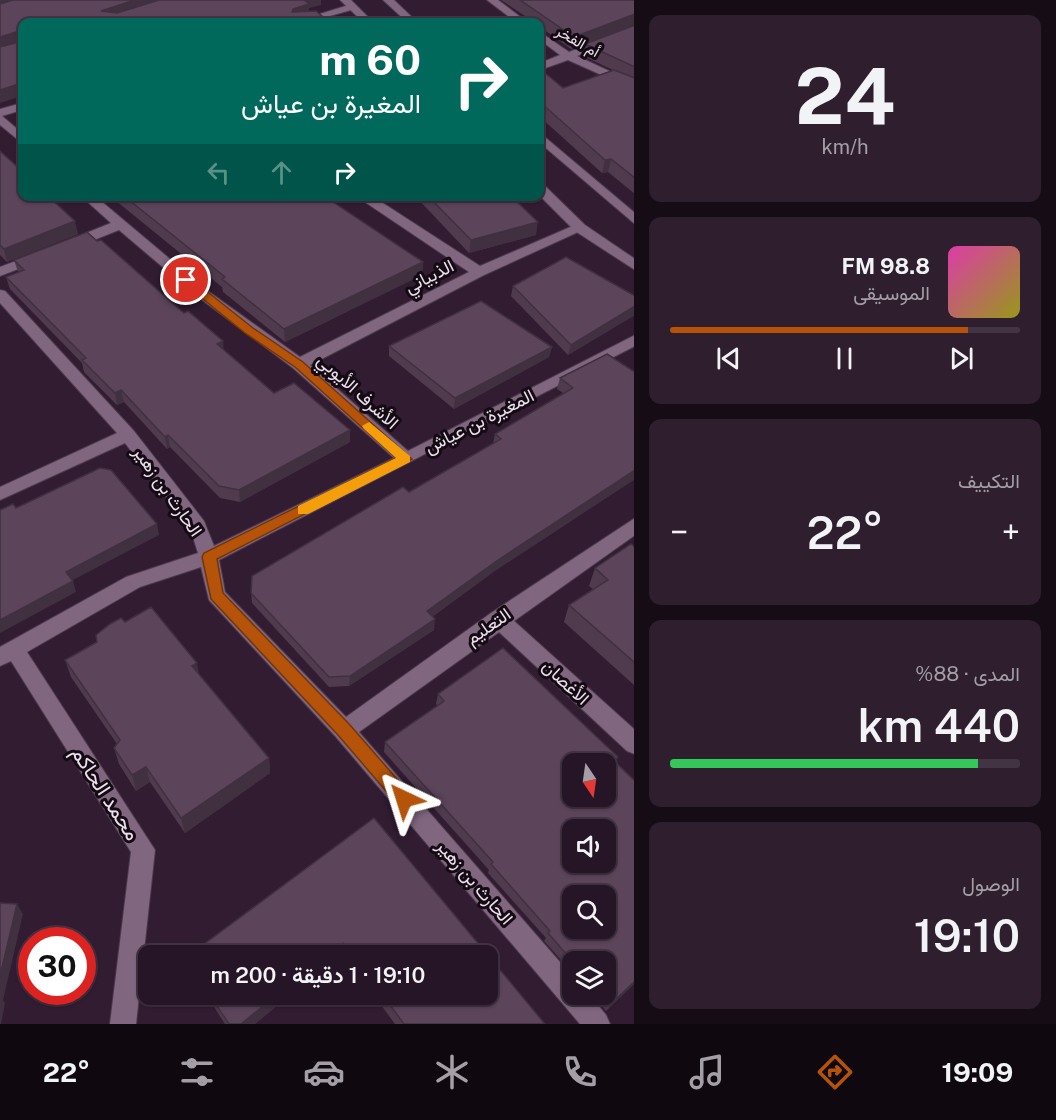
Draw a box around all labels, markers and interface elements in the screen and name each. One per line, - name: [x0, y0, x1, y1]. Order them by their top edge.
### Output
- street label: أم الفخر: [551, 21, 603, 62]
- text: 60 m: [319, 35, 421, 84]
- icon: right: [442, 42, 520, 120]
- text: 24: [795, 50, 895, 142]
- text: المغيرة بن عياش: [241, 87, 421, 119]
- text: km/h: [821, 135, 869, 159]
- icon: left: [202, 156, 235, 189]
- icon: ahead: [265, 156, 298, 189]
- icon: right: [328, 156, 361, 189]
- text: 98.8 FM: [841, 253, 930, 279]
- pin: [160, 254, 211, 305]
- street label: الذبياني: [401, 255, 459, 302]
- icon: arrive: [169, 263, 202, 296]
- text: الموسيقى: [853, 281, 930, 305]
- icon: previous: [712, 342, 745, 375]
- icon: pause: [828, 342, 861, 375]
- icon: next: [945, 342, 978, 375]
- street label: الأشرف الأيوبي: [310, 349, 403, 437]
- street label: المغيرة بن عياش: [421, 384, 538, 458]
- street label: الحارث بن زهير: [128, 441, 207, 541]
- text: التكييف: [958, 469, 1020, 493]
- text: 22°: [807, 506, 883, 559]
- text: −: [670, 513, 688, 551]
- text: +: [1002, 513, 1020, 551]
- street label: التعليم: [462, 603, 516, 651]
- street label: الأغصان: [538, 655, 594, 709]
- text: المدى · 88%: [915, 662, 1020, 686]
- text: 440 km: [858, 699, 1020, 752]
- street label: محمد الحاكم: [65, 741, 146, 846]
- north arrow: [562, 753, 616, 807]
- map controls: [562, 753, 616, 1005]
- position arrow: [372, 767, 436, 831]
- button: sound: [562, 819, 616, 873]
- street label: الحارث بن زهير: [431, 835, 517, 929]
- text: الوصول: [962, 872, 1020, 896]
- button: search: [562, 885, 616, 939]
- text: 19:10: [914, 909, 1020, 962]
- speed limit sign: 30: [18, 927, 96, 1005]
- button: layers: [562, 951, 616, 1005]
- text: 19:10 · 1 دقيقة · 200 m: [211, 962, 425, 988]
- icon: filters: [176, 1051, 218, 1093]
- icon: car: [303, 1051, 345, 1093]
- icon: climate: [431, 1051, 473, 1093]
- icon: phone: [559, 1051, 601, 1093]
- icon: music: [686, 1051, 728, 1093]
- icon: directions: [814, 1051, 856, 1093]
- text: 22°: [43, 1056, 90, 1088]
- text: 19:09: [941, 1056, 1013, 1088]

